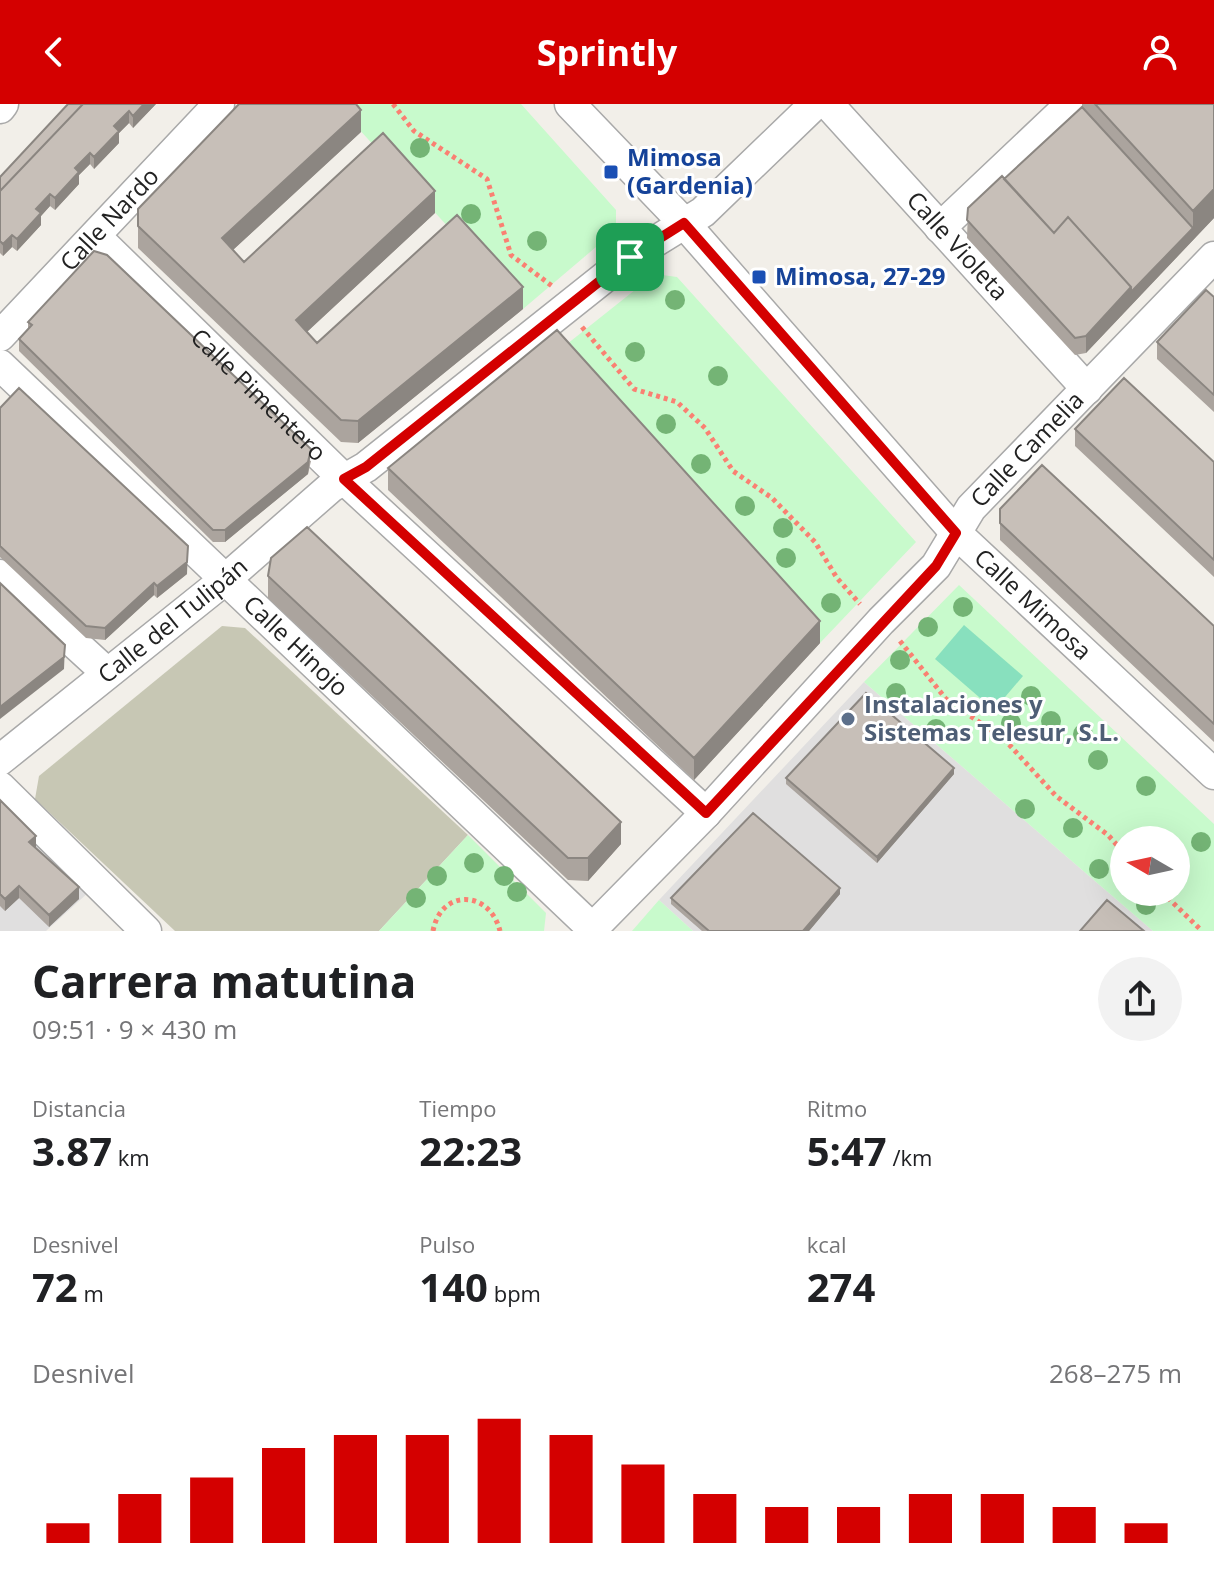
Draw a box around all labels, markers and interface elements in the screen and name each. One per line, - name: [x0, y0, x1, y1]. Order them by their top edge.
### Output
- text: Sprintly: [537, 28, 677, 77]
- icon: back: [32, 30, 76, 74]
- icon: person: [1138, 30, 1182, 74]
- place label: Mimosa (Gardenia): [627, 140, 753, 201]
- street label: Calle Nardo: [52, 160, 166, 277]
- marker: Mimosa (Gardenia): [602, 163, 620, 181]
- street label: Calle Violeta: [900, 183, 1016, 307]
- pin: [596, 223, 664, 291]
- icon: arrive: [608, 235, 652, 279]
- place label: Mimosa, 27-29: [775, 259, 946, 292]
- marker: Mimosa, 27-29: [750, 268, 768, 286]
- street label: Calle Pimentero: [184, 320, 334, 468]
- street label: Calle Camelia: [962, 383, 1090, 514]
- street label: Calle Mimosa: [968, 540, 1099, 666]
- street label: Calle del Tulipán: [90, 549, 254, 690]
- street label: Calle Hinojo: [237, 587, 357, 703]
- place label: Instalaciones y Sistemas Telesur, S.L.: [864, 687, 1119, 748]
- marker: Instalaciones y Sistemas Telesur, S.L.: [839, 710, 857, 728]
- north arrow: [1110, 826, 1190, 906]
- map controls: [1110, 826, 1190, 906]
- text: Carrera matutina: [32, 951, 416, 1011]
- button: share: [1098, 957, 1182, 1041]
- text: 09:51 · 9 × 430 m: [32, 1011, 237, 1047]
- text: Distancia: [32, 1093, 126, 1123]
- text: Tiempo: [419, 1093, 496, 1123]
- text: Ritmo: [807, 1093, 867, 1123]
- text: 3.87: [32, 1123, 112, 1178]
- text: 22:23: [419, 1123, 522, 1178]
- text: 5:47: [807, 1123, 887, 1178]
- text: km: [112, 1142, 150, 1172]
- text: /km: [887, 1142, 932, 1172]
- text: Desnivel: [32, 1229, 119, 1259]
- text: Pulso: [419, 1229, 475, 1259]
- text: kcal: [807, 1229, 847, 1259]
- text: 72: [32, 1259, 78, 1314]
- text: 140: [419, 1259, 488, 1314]
- text: 274: [807, 1259, 875, 1314]
- text: m: [78, 1278, 104, 1308]
- text: bpm: [488, 1278, 541, 1308]
- text: Desnivel: [32, 1355, 135, 1391]
- text: 268–275 m: [1049, 1355, 1182, 1391]

